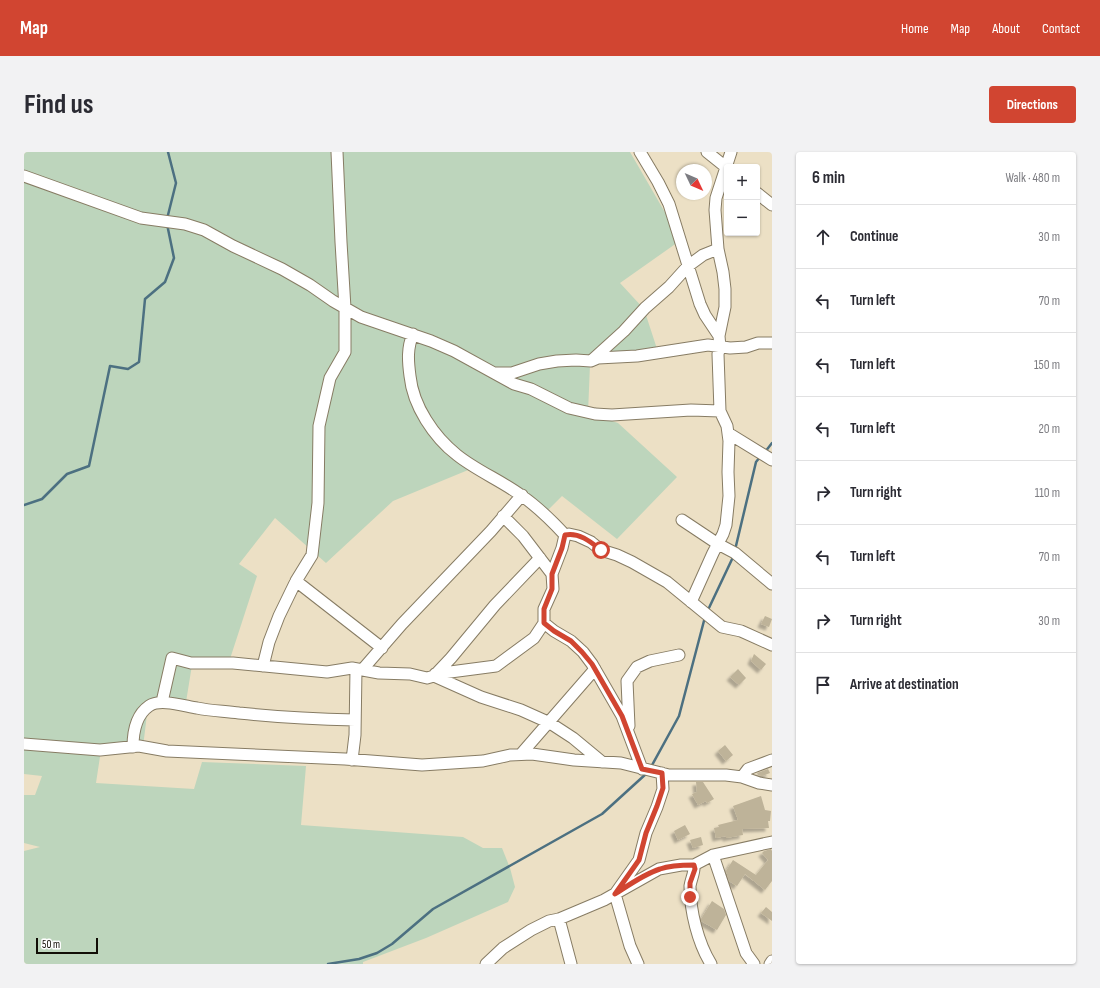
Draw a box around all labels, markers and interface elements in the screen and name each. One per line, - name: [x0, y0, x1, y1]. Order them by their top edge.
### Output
- text: Map: [20, 17, 48, 40]
- text: Home: [901, 20, 929, 37]
- text: Map: [951, 20, 970, 37]
- text: About: [992, 20, 1020, 37]
- text: Contact: [1042, 20, 1080, 37]
- button: Directions: [989, 86, 1076, 123]
- text: Find us: [24, 88, 93, 121]
- north arrow: [676, 164, 712, 200]
- map controls: [724, 164, 760, 236]
- button: +: [724, 164, 760, 200]
- text: 6 min: [812, 168, 845, 188]
- text: Walk · 480 m: [1005, 170, 1060, 186]
- button: −: [724, 200, 760, 236]
- icon: ahead: [812, 226, 834, 248]
- text: Continue: [850, 227, 899, 246]
- text: 30 m: [1038, 229, 1060, 245]
- icon: left: [812, 290, 834, 312]
- text: Turn left: [850, 291, 895, 310]
- text: 70 m: [1039, 293, 1060, 309]
- icon: left: [812, 354, 834, 376]
- text: Turn left: [850, 355, 895, 374]
- text: 150 m: [1034, 357, 1060, 373]
- icon: left: [812, 418, 834, 440]
- text: Turn left: [850, 419, 895, 438]
- text: 20 m: [1038, 421, 1060, 437]
- icon: right: [812, 482, 834, 504]
- text: Turn right: [850, 483, 902, 502]
- text: 110 m: [1035, 485, 1060, 501]
- route start: [592, 541, 610, 559]
- icon: left: [812, 546, 834, 568]
- text: Turn left: [850, 547, 895, 566]
- text: 70 m: [1039, 549, 1060, 565]
- icon: right: [812, 610, 834, 632]
- text: Turn right: [850, 611, 902, 630]
- text: 30 m: [1038, 613, 1060, 629]
- icon: arrive: [812, 674, 834, 696]
- text: Arrive at destination: [850, 675, 959, 694]
- route end: [681, 888, 699, 906]
- scale bar: [36, 936, 98, 955]
- text: 50 m: [42, 938, 60, 951]

